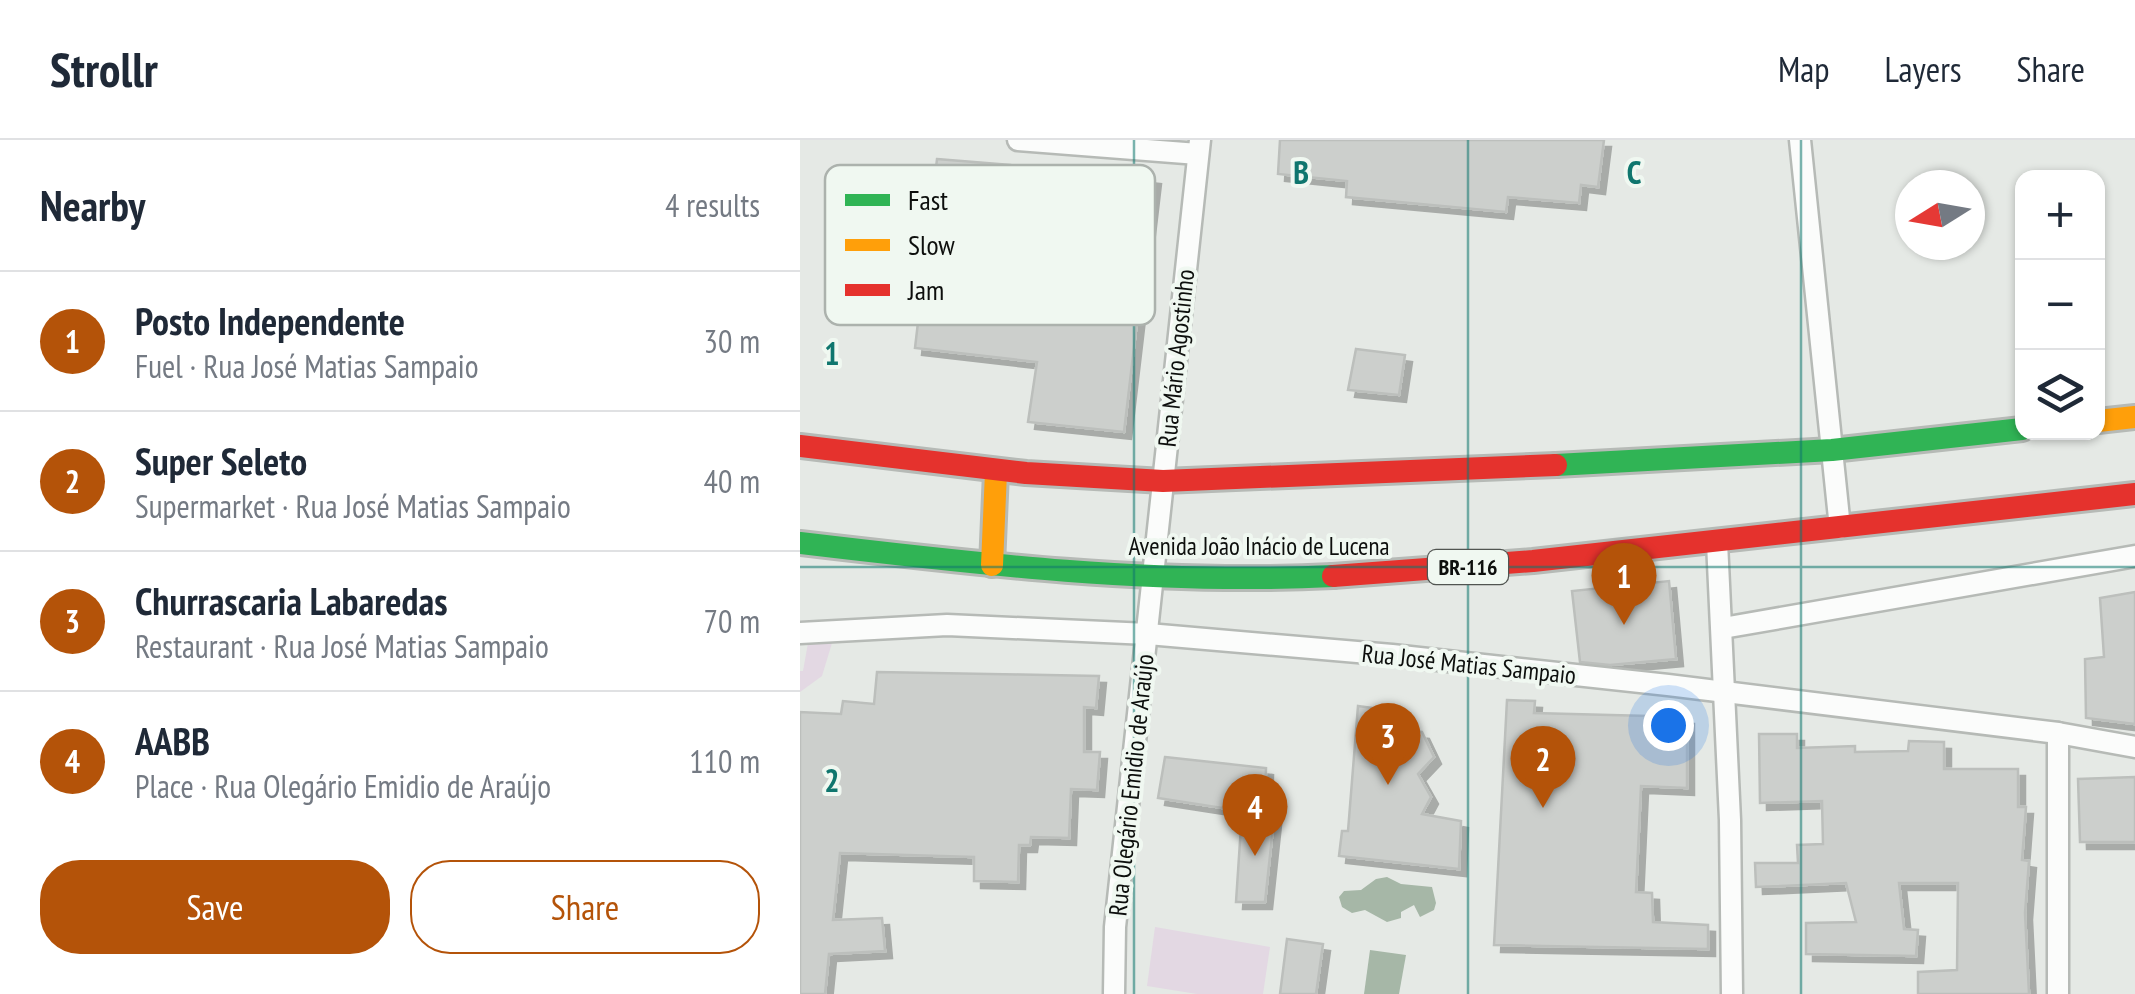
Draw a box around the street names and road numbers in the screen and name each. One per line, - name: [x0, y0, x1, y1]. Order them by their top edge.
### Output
- street label: Rua Mário Agostinho: [1151, 268, 1201, 448]
- street label: Avenida João Inácio de Lucena: [1129, 530, 1389, 562]
- road number: BR-116: [1428, 550, 1508, 584]
- street label: Rua José Matias Sampaio: [1360, 637, 1578, 691]
- street label: Rua Olegário Emidio de Araújo: [1101, 652, 1161, 918]

